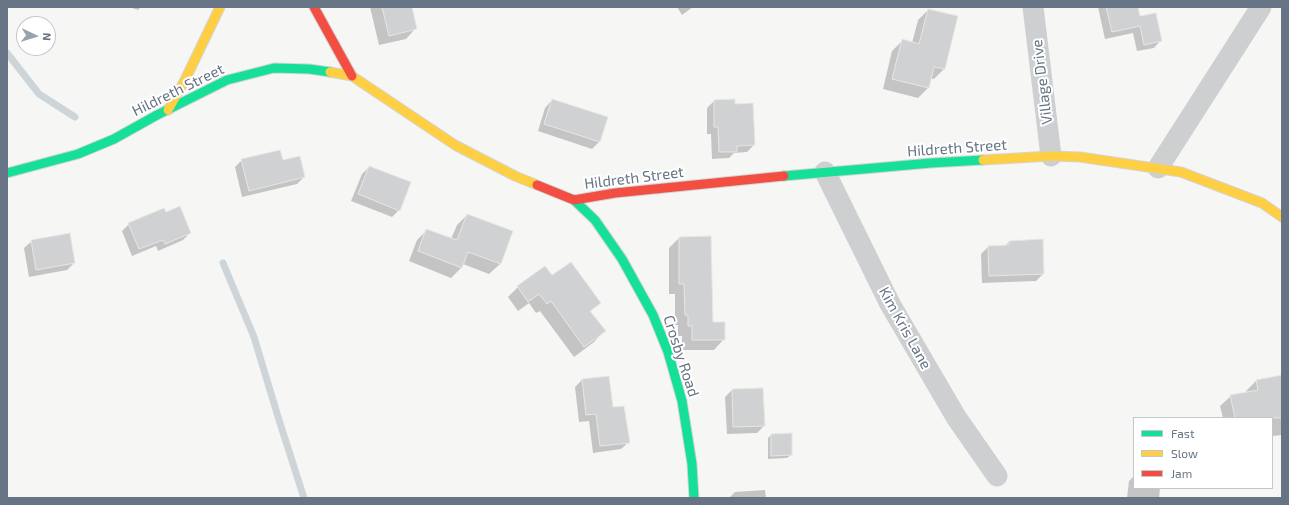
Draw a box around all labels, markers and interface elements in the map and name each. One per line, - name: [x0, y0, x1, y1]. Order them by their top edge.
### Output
- north arrow: [16, 16, 56, 56]
- text: N: [41, 32, 54, 41]
- street label: Village Drive: [1028, 39, 1056, 125]
- street label: Hildreth Street: [129, 60, 227, 120]
- street label: Hildreth Street: [906, 136, 1008, 160]
- street label: Hildreth Street: [583, 163, 685, 193]
- street label: Kim Kris Lane: [875, 284, 935, 372]
- street label: Crosby Road: [659, 313, 703, 399]
- legend: [1133, 417, 1273, 489]
- text: Fast: [1171, 426, 1194, 440]
- text: Slow: [1171, 446, 1198, 460]
- text: Jam: [1171, 466, 1192, 480]

